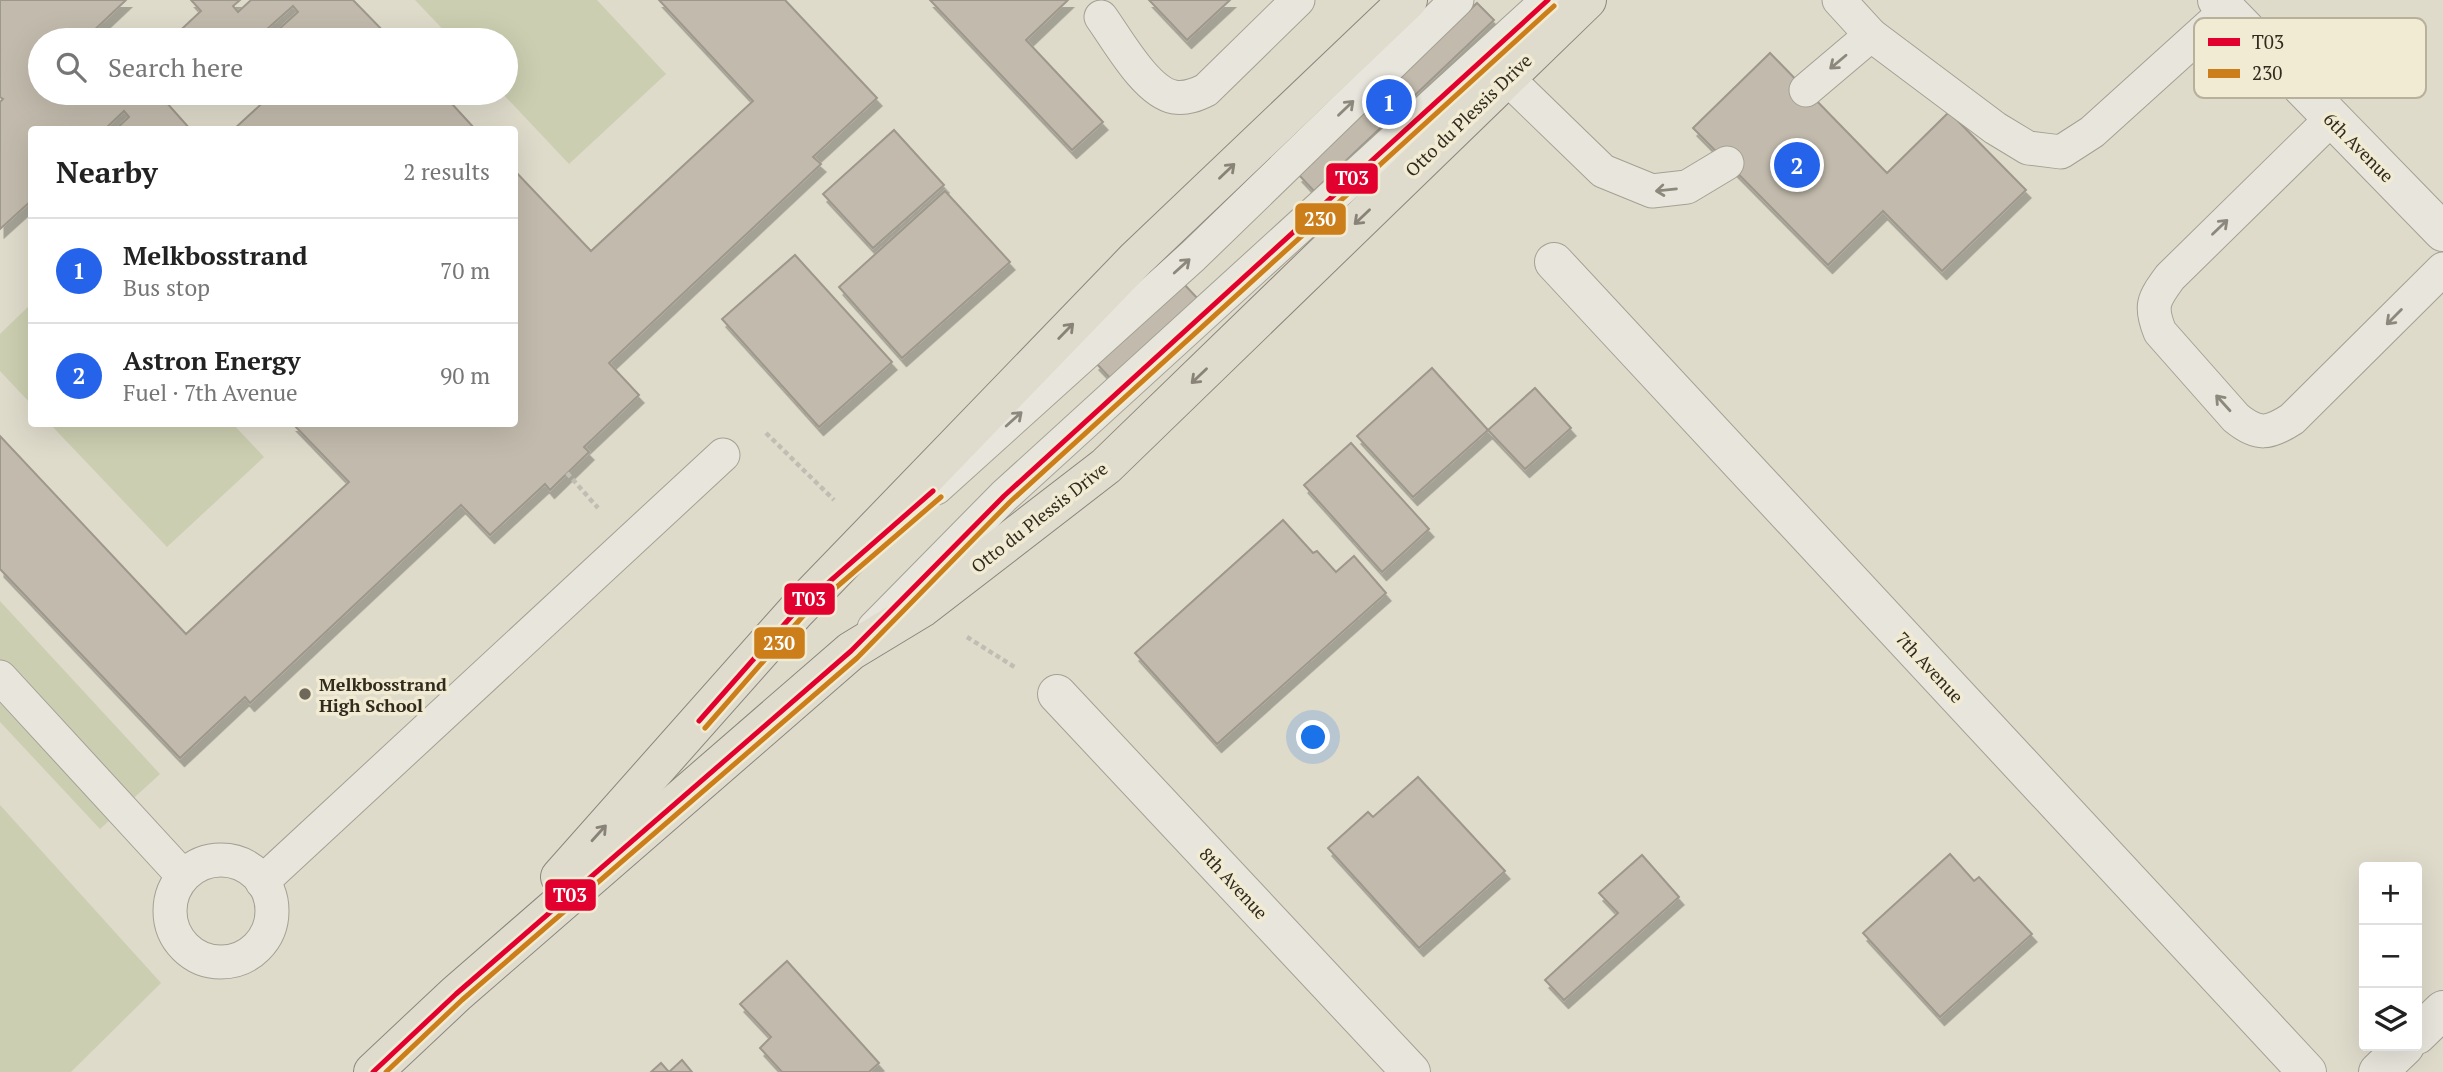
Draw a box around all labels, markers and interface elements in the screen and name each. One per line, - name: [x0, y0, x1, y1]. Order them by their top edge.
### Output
- legend: [2194, 18, 2426, 98]
- search box: [28, 28, 518, 105]
- text: T03: [2252, 29, 2284, 54]
- icon: search: [52, 48, 90, 86]
- street label: Otto du Plessis Drive: [1400, 48, 1536, 182]
- text: Search here: [108, 50, 243, 84]
- one-way arrow: [1829, 54, 1847, 70]
- text: 230: [2252, 60, 2282, 85]
- pin: 1: [1366, 76, 1412, 128]
- one-way arrow: [1337, 100, 1354, 117]
- street label: 6th Avenue: [2319, 107, 2399, 187]
- pin: 2: [1774, 139, 1820, 191]
- text: Nearby: [56, 152, 158, 192]
- text: 2 results: [403, 156, 490, 187]
- line badge: T03: [1325, 162, 1379, 195]
- one-way arrow: [1218, 163, 1235, 180]
- text: T03: [1335, 165, 1369, 190]
- one-way arrow: [1655, 183, 1677, 196]
- line badge: 230: [1294, 202, 1347, 236]
- text: 230: [1304, 206, 1336, 231]
- one-way arrow: [1354, 209, 1371, 226]
- one-way arrow: [2212, 219, 2229, 236]
- text: Melkbosstrand: [123, 238, 308, 272]
- text: 1: [73, 255, 86, 286]
- text: 70 m: [440, 255, 490, 286]
- one-way arrow: [1173, 258, 1191, 274]
- text: Bus stop: [123, 272, 210, 303]
- one-way arrow: [2386, 309, 2403, 326]
- one-way arrow: [1057, 323, 1074, 340]
- text: Astron Energy: [123, 343, 301, 377]
- text: 2: [73, 360, 86, 391]
- text: 90 m: [440, 360, 490, 391]
- one-way arrow: [1190, 367, 1207, 384]
- text: Fuel · 7th Avenue: [123, 377, 298, 408]
- one-way arrow: [2215, 394, 2231, 412]
- one-way arrow: [1005, 411, 1023, 427]
- street label: Otto du Plessis Drive: [966, 456, 1112, 578]
- line badge: T03: [783, 582, 836, 616]
- text: T03: [792, 586, 826, 611]
- line badge: 230: [753, 626, 806, 660]
- street label: 7th Avenue: [1891, 626, 1969, 708]
- text: 230: [763, 630, 795, 655]
- place label: Melkbosstrand High School: [319, 672, 447, 717]
- marker: Melkbosstrand High School: [297, 686, 313, 702]
- your location: [1296, 720, 1330, 754]
- one-way arrow: [591, 824, 607, 842]
- street label: 8th Avenue: [1195, 842, 1273, 924]
- map controls: [2359, 862, 2422, 1051]
- button: +: [2359, 862, 2422, 925]
- line badge: T03: [544, 878, 597, 912]
- text: T03: [553, 882, 587, 907]
- button: −: [2359, 925, 2422, 988]
- button: layers: [2359, 988, 2422, 1051]

